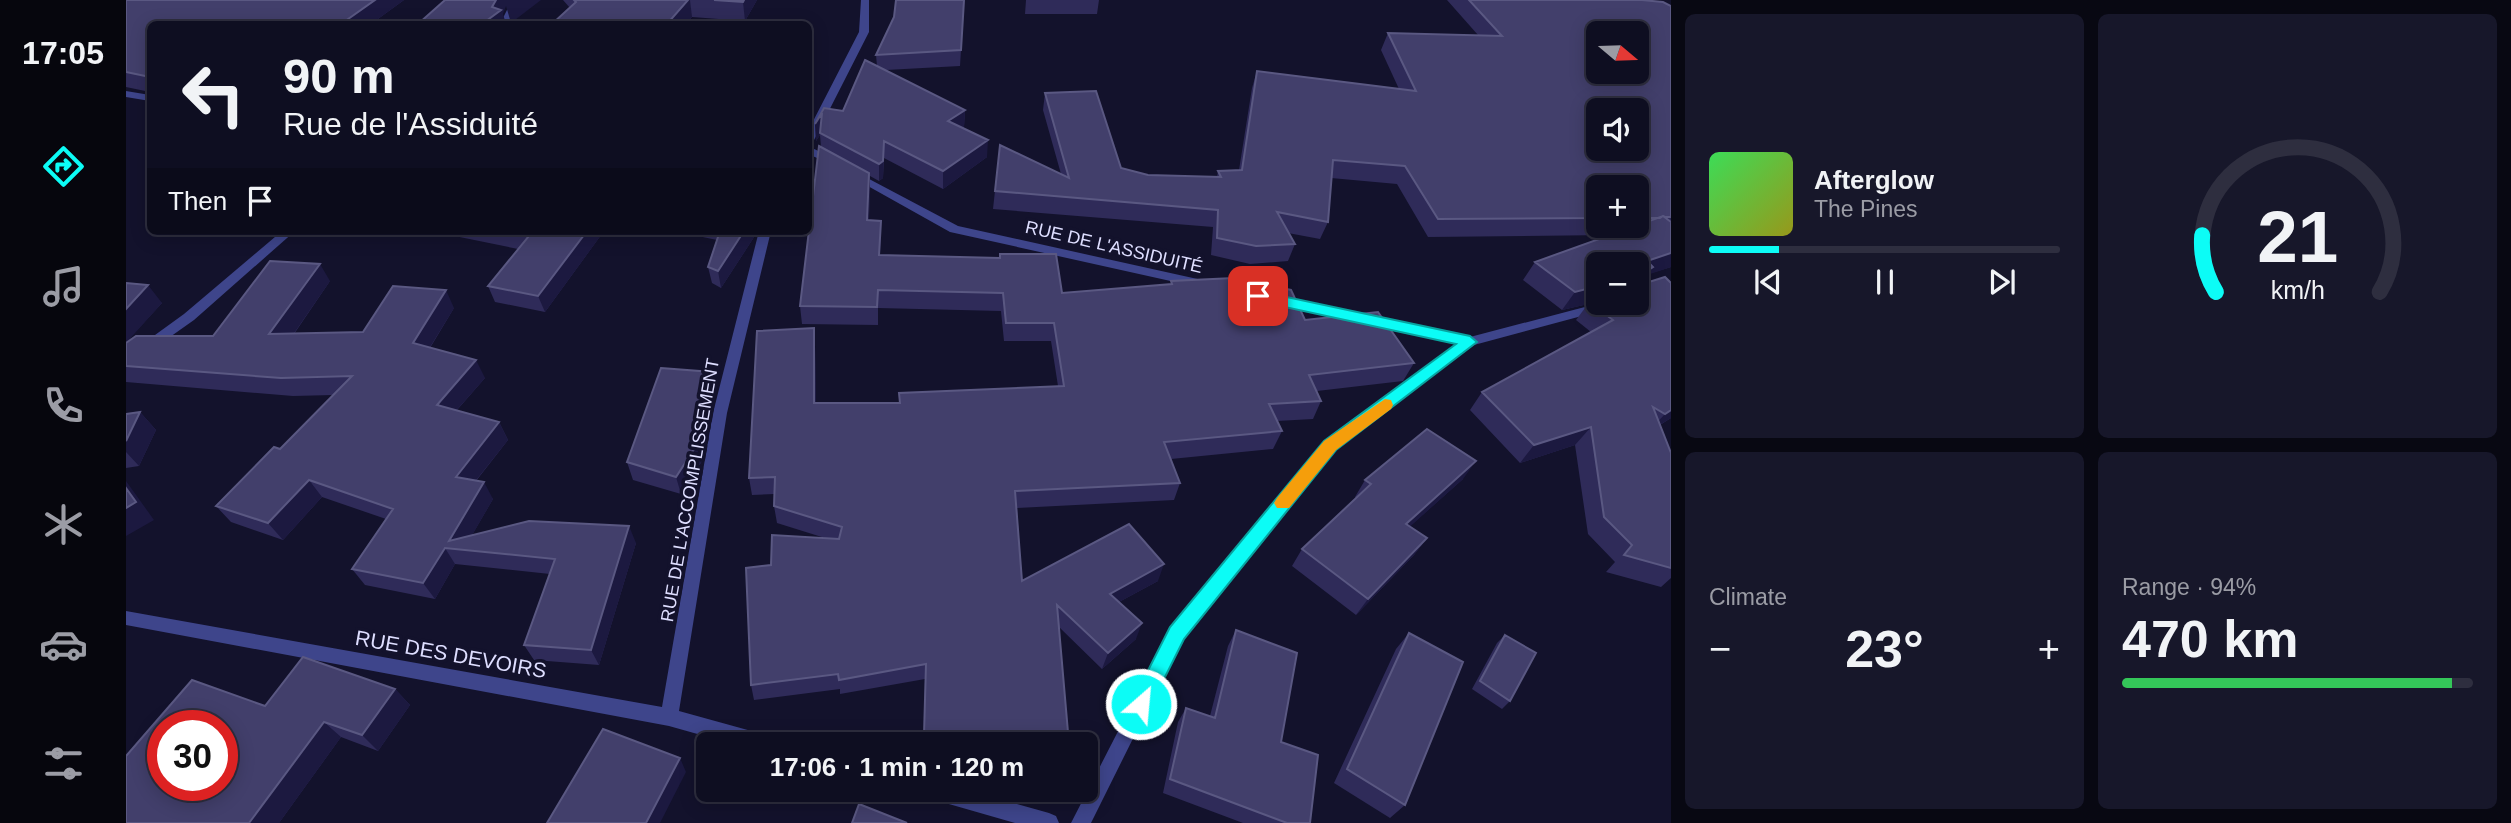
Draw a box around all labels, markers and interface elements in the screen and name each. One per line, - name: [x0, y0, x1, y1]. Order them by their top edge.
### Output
- north arrow: [1586, 21, 1648, 84]
- map controls: [1586, 21, 1649, 315]
- text: 17:05: [22, 35, 104, 71]
- icon: left: [168, 49, 259, 140]
- text: 90 m: [283, 49, 395, 103]
- button: sound: [1586, 98, 1649, 161]
- text: Rue de l'Assiduité: [283, 106, 538, 142]
- icon: directions: [39, 142, 88, 191]
- text: Afterglow: [1814, 165, 1934, 195]
- button: +: [1586, 175, 1649, 238]
- icon: arrive: [241, 182, 279, 220]
- text: Then: [168, 186, 227, 216]
- text: The Pines: [1814, 196, 1918, 222]
- text: 21: [2257, 197, 2338, 278]
- street label: RUE DE L'ASSIDUITÉ: [1023, 217, 1205, 277]
- button: −: [1586, 252, 1649, 315]
- icon: music: [39, 262, 88, 311]
- icon: previous: [1749, 263, 1787, 301]
- icon: pause: [1866, 263, 1904, 301]
- icon: next: [1983, 263, 2021, 301]
- pin: [1228, 266, 1288, 326]
- text: km/h: [2270, 276, 2325, 304]
- icon: arrive: [1239, 277, 1277, 315]
- street label: RUE DE L'ACCOMPLISSEMENT: [657, 357, 723, 623]
- icon: phone: [39, 381, 88, 430]
- icon: climate: [39, 500, 88, 549]
- text: Range · 94%: [2122, 574, 2256, 600]
- text: Climate: [1709, 584, 1787, 610]
- text: 470 km: [2122, 610, 2298, 668]
- icon: car: [39, 620, 88, 669]
- text: 23°: [1845, 620, 1924, 678]
- street label: RUE DES DEVOIRS: [354, 626, 548, 682]
- text: −: [1709, 628, 1731, 670]
- text: +: [2038, 628, 2060, 670]
- position arrow: [1104, 667, 1178, 741]
- speed limit sign: 30: [147, 710, 238, 801]
- icon: filters: [39, 739, 88, 788]
- text: 17:06 · 1 min · 120 m: [770, 752, 1024, 782]

